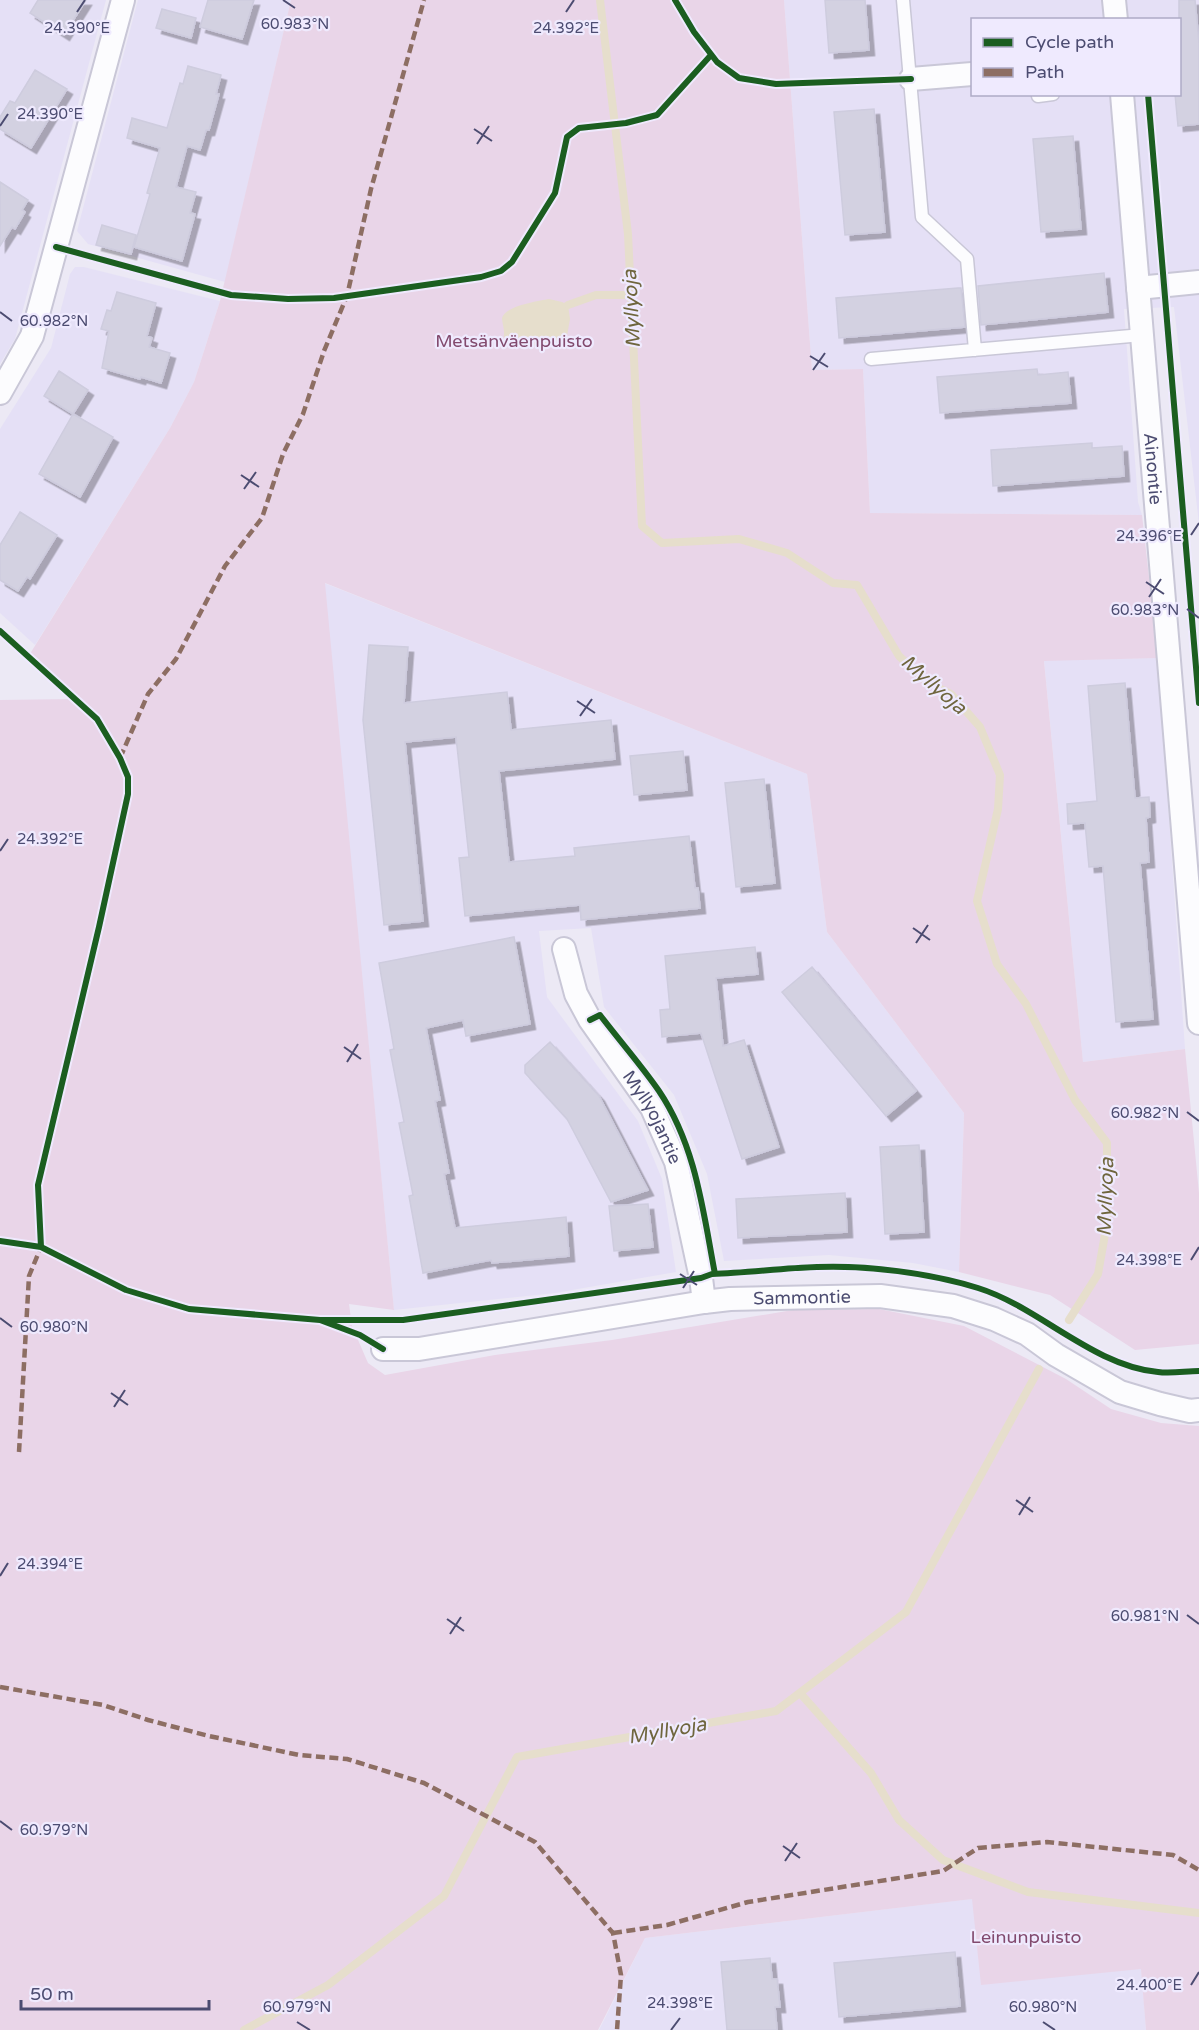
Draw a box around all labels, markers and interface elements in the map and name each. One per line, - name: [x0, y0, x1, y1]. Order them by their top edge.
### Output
- text: 60.983°N: [261, 15, 329, 33]
- legend: [971, 18, 1181, 96]
- text: 24.390°E: [44, 19, 110, 37]
- text: 24.392°E: [533, 19, 599, 37]
- text: Cycle path: [1025, 31, 1114, 53]
- text: Path: [1025, 61, 1064, 83]
- text: 24.390°E: [17, 105, 83, 123]
- water label: Myllyoja: [618, 268, 646, 349]
- text: 60.982°N: [20, 312, 88, 330]
- park label: Metsänväenpuisto: [435, 330, 593, 352]
- street label: Ainontie: [1139, 432, 1167, 506]
- text: 24.396°E: [1116, 527, 1182, 545]
- text: 60.983°N: [1111, 601, 1179, 619]
- water label: Myllyoja: [896, 650, 972, 720]
- text: 24.392°E: [17, 830, 83, 848]
- street label: Myllyojantie: [618, 1066, 686, 1167]
- text: 60.982°N: [1111, 1104, 1179, 1122]
- water label: Myllyoja: [1093, 1156, 1119, 1237]
- text: 24.398°E: [1116, 1251, 1182, 1269]
- street label: Sammontie: [753, 1286, 851, 1310]
- text: 60.980°N: [20, 1318, 88, 1336]
- text: 24.394°E: [17, 1555, 83, 1573]
- text: 60.981°N: [1111, 1607, 1179, 1625]
- water label: Myllyoja: [626, 1712, 709, 1750]
- text: 60.979°N: [20, 1821, 88, 1839]
- park label: Leinunpuisto: [971, 1926, 1082, 1948]
- scale bar: [21, 1973, 208, 2011]
- text: 24.400°E: [1116, 1976, 1182, 1994]
- text: 50 m: [30, 1983, 74, 2005]
- text: 24.398°E: [647, 1994, 713, 2012]
- text: 60.979°N: [263, 1998, 331, 2016]
- text: 60.980°N: [1009, 1998, 1077, 2016]

